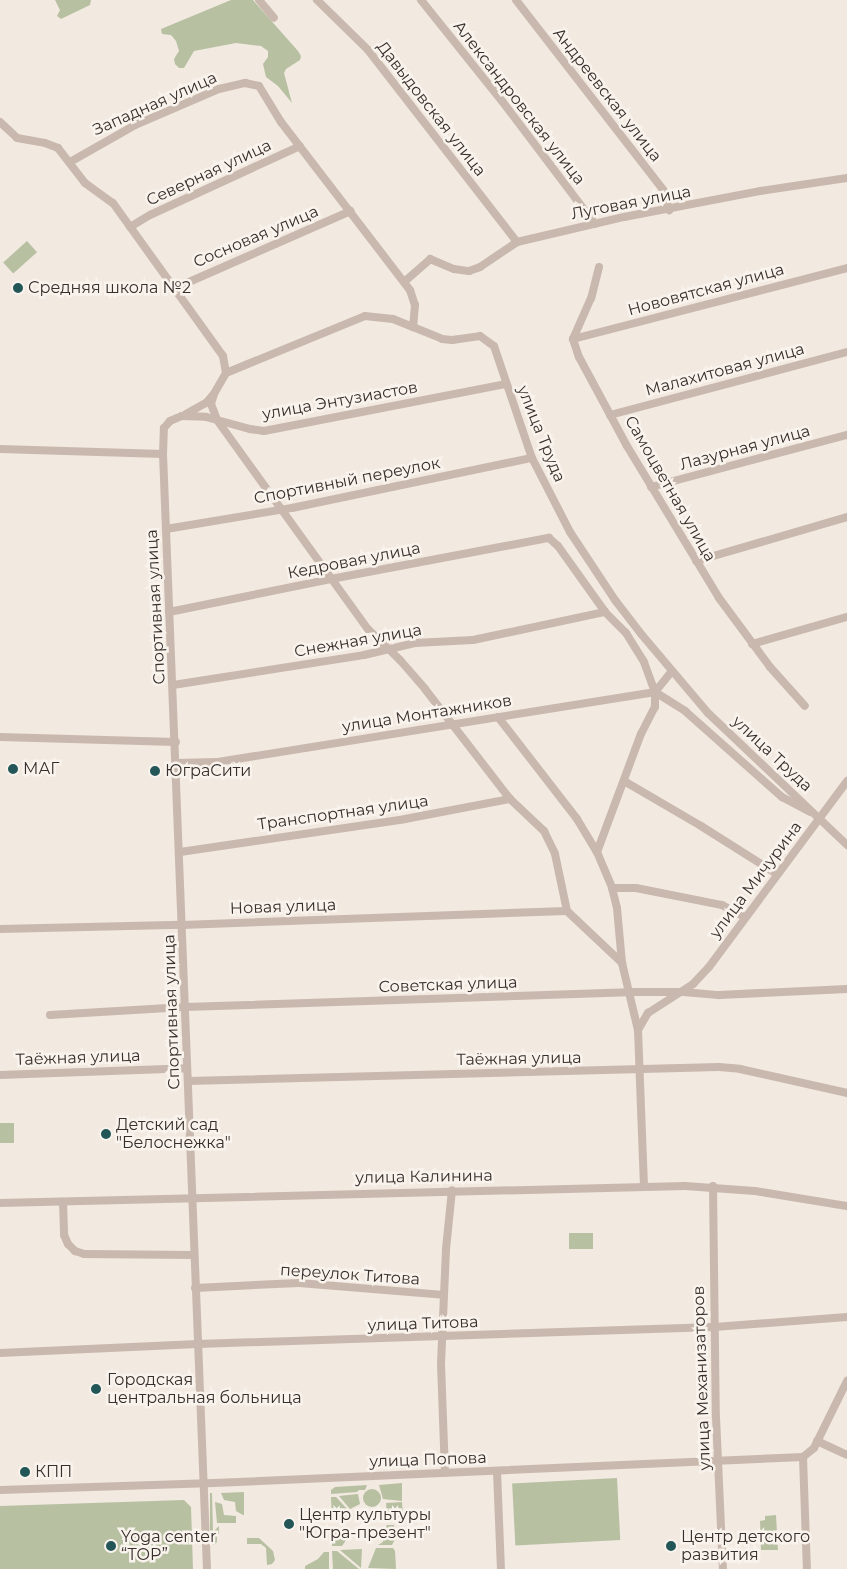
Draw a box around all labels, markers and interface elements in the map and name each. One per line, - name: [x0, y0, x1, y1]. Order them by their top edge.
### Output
- street label: Александровская улица: [449, 17, 589, 189]
- street label: Андреевская улица: [549, 24, 665, 166]
- street label: Давыдовская улица: [372, 38, 490, 180]
- street label: Западная улица: [90, 68, 220, 140]
- street label: Северная улица: [144, 136, 274, 210]
- street label: Луговая улица: [569, 182, 693, 224]
- street label: Сосновая улица: [191, 202, 321, 272]
- street label: Нововятская улица: [626, 260, 786, 320]
- place label: Средняя школа №2: [28, 278, 191, 298]
- marker: Средняя школа №2: [12, 282, 24, 294]
- street label: Малахитовая улица: [643, 340, 807, 400]
- street label: улица Энтузиастов: [261, 378, 419, 424]
- street label: улица Труда: [513, 383, 569, 485]
- street label: Самоцветная улица: [620, 413, 720, 565]
- street label: Лазурная улица: [678, 421, 812, 475]
- street label: Спортивный переулок: [252, 454, 442, 508]
- street label: Спортивная улица: [142, 529, 170, 685]
- street label: Кедровая улица: [286, 539, 422, 583]
- street label: Снежная улица: [293, 620, 423, 662]
- street label: улица Монтажников: [341, 691, 513, 737]
- street label: улица Труда: [728, 712, 816, 796]
- place label: МАГ: [23, 759, 59, 779]
- place label: ЮграСити: [165, 761, 251, 781]
- marker: МАГ: [7, 763, 19, 775]
- marker: ЮграСити: [149, 765, 161, 777]
- street label: Транспортная улица: [256, 791, 430, 835]
- street label: улица Мичурина: [706, 818, 806, 942]
- street label: Новая улица: [230, 896, 336, 918]
- street label: Спортивная улица: [160, 934, 184, 1090]
- street label: Советская улица: [378, 973, 518, 997]
- street label: Таёжная улица: [15, 1046, 141, 1070]
- street label: Таёжная улица: [456, 1048, 582, 1070]
- place label: Детский сад "Белоснежка": [116, 1115, 231, 1153]
- marker: Детский сад "Белоснежка": [100, 1128, 112, 1140]
- street label: улица Калинина: [355, 1166, 493, 1188]
- street label: переулок Титова: [279, 1261, 421, 1289]
- street label: улица Механизаторов: [689, 1285, 715, 1471]
- street label: улица Титова: [367, 1312, 479, 1336]
- place label: Городская центральная больница: [107, 1370, 301, 1408]
- marker: Городская центральная больница: [89, 1382, 103, 1396]
- street label: улица Попова: [369, 1448, 487, 1472]
- place label: КПП: [35, 1462, 72, 1482]
- marker: КПП: [19, 1466, 31, 1478]
- place label: Центр культуры "Югра-презент": [299, 1505, 431, 1543]
- marker: Центр культуры "Югра-презент": [283, 1518, 295, 1530]
- place label: Yoga center “TOP”: [121, 1527, 216, 1565]
- place label: Центр детского развития: [681, 1527, 810, 1565]
- marker: Yoga center “TOP”: [105, 1540, 117, 1552]
- marker: Центр детского развития: [665, 1540, 677, 1552]

